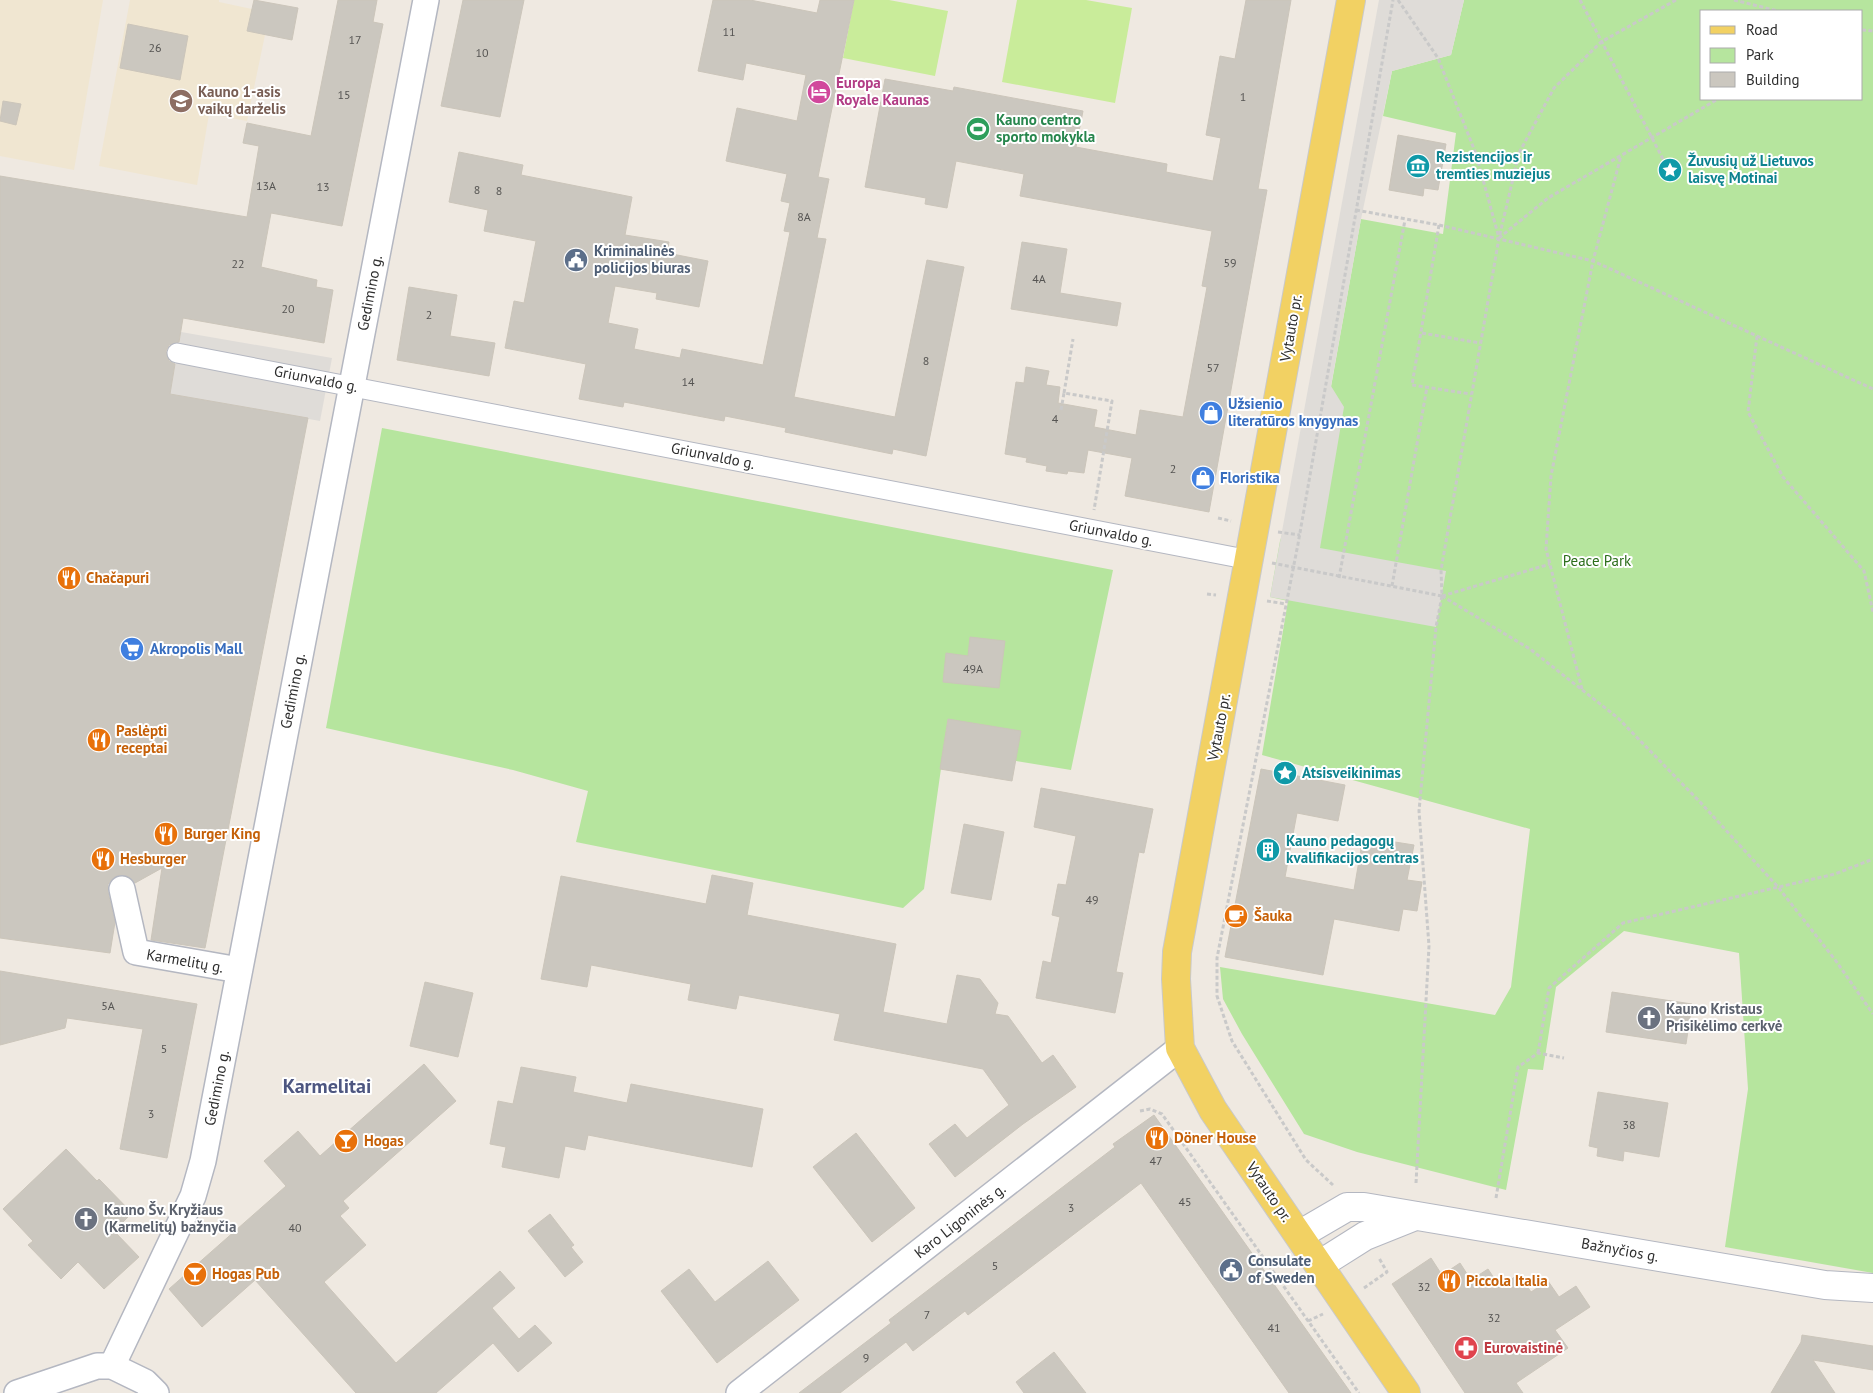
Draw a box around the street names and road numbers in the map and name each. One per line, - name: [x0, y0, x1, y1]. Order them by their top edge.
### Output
- street label: Gedimino g.: [353, 253, 386, 332]
- street label: Vytauto pr.: [1275, 293, 1306, 364]
- street label: Griunvaldo g.: [273, 361, 360, 396]
- street label: Griunvaldo g.: [670, 438, 757, 473]
- street label: Griunvaldo g.: [1068, 515, 1155, 550]
- street label: Gedimino g.: [276, 651, 309, 730]
- street label: Vytauto pr.: [1202, 692, 1234, 763]
- street label: Karmelitų g.: [145, 944, 225, 977]
- street label: Gedimino g.: [200, 1048, 233, 1127]
- street label: Vytauto pr.: [1242, 1157, 1296, 1225]
- street label: Karo Ligoninės g.: [910, 1179, 1009, 1262]
- street label: Bažnyčios g.: [1580, 1233, 1660, 1266]

